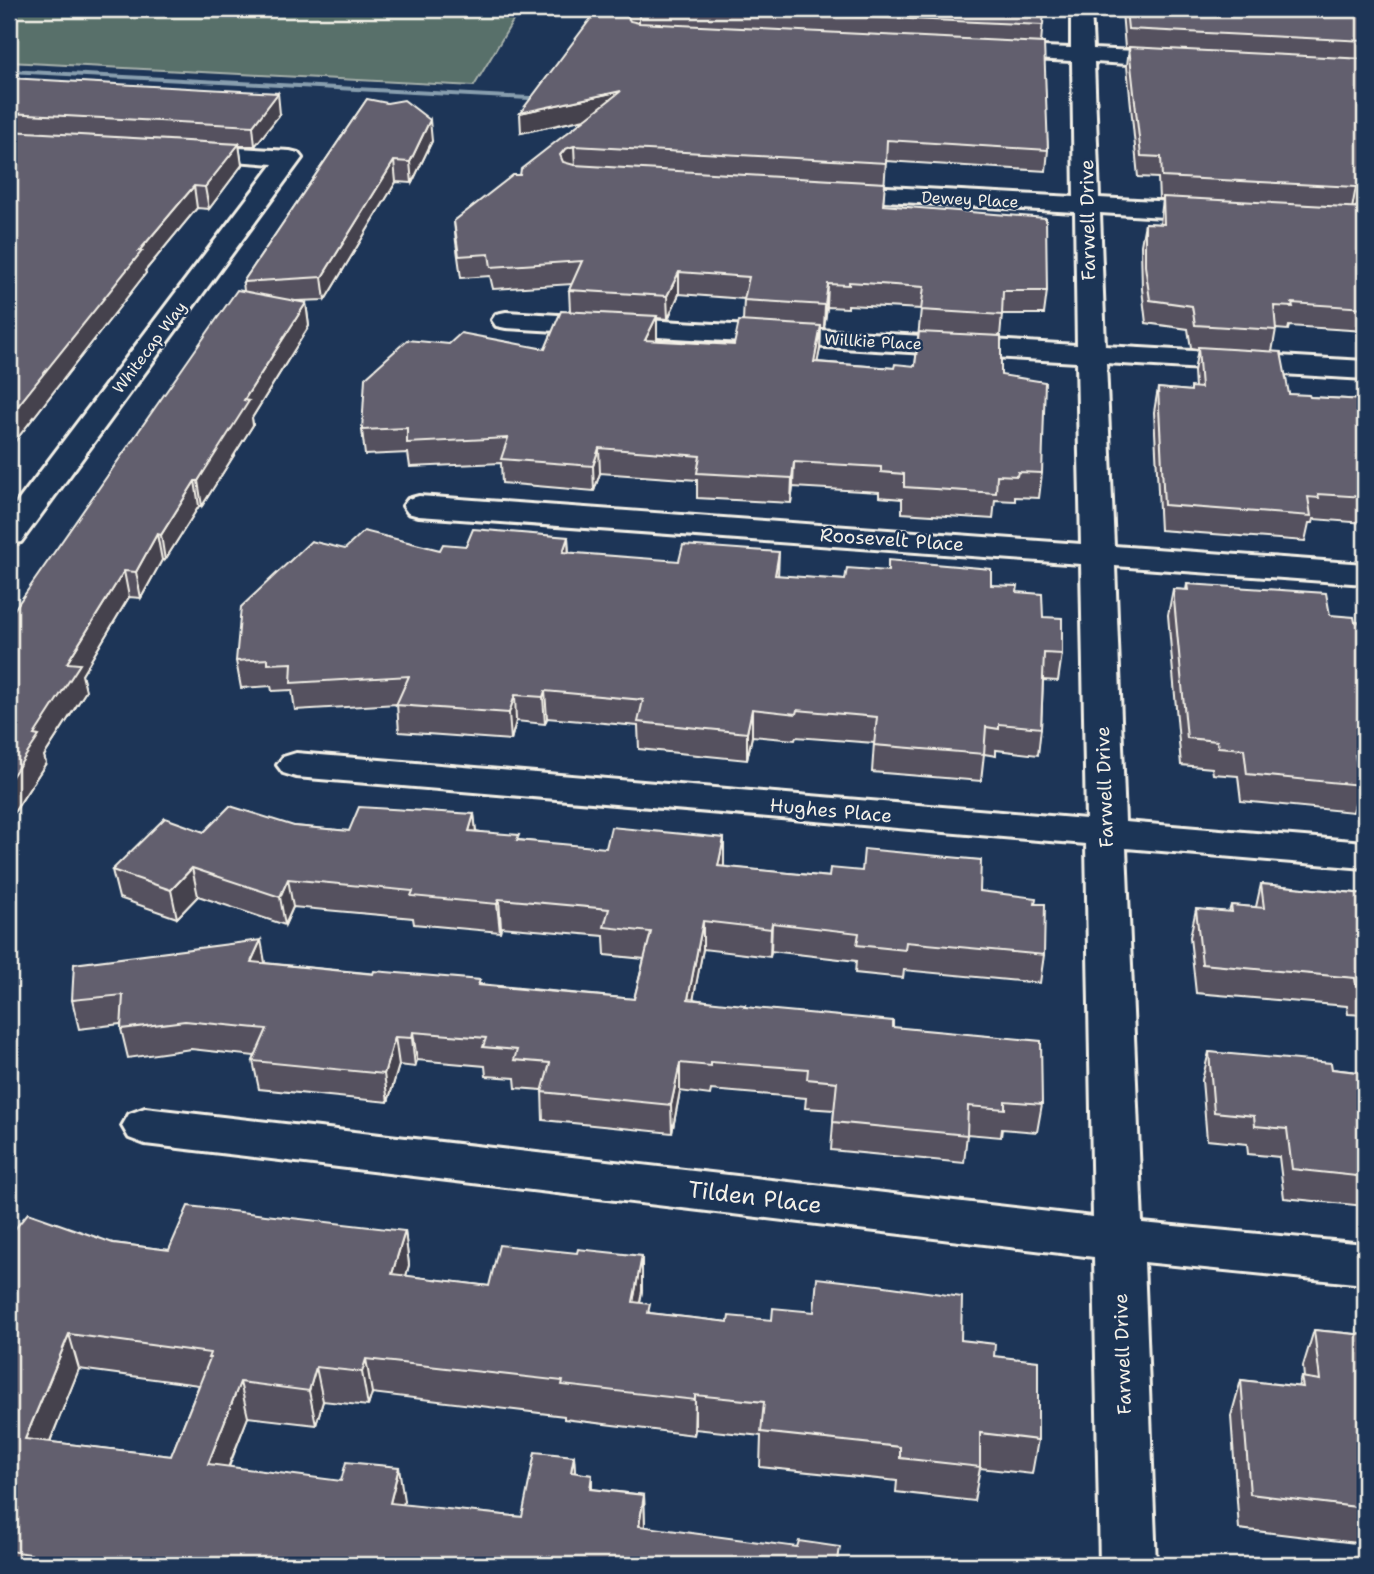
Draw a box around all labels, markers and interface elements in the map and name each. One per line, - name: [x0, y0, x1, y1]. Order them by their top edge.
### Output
- street label: Farwell Drive: [1074, 159, 1101, 281]
- street label: Dewey Place: [921, 186, 1019, 213]
- street label: Whitecap Way: [108, 297, 191, 398]
- street label: Willkie Place: [824, 328, 922, 355]
- street label: Roosevelt Place: [819, 522, 965, 557]
- street label: Farwell Drive: [1090, 726, 1119, 848]
- street label: Hughes Place: [769, 793, 893, 828]
- street label: Tilden Place: [686, 1174, 824, 1220]
- street label: Farwell Drive: [1108, 1293, 1137, 1415]

